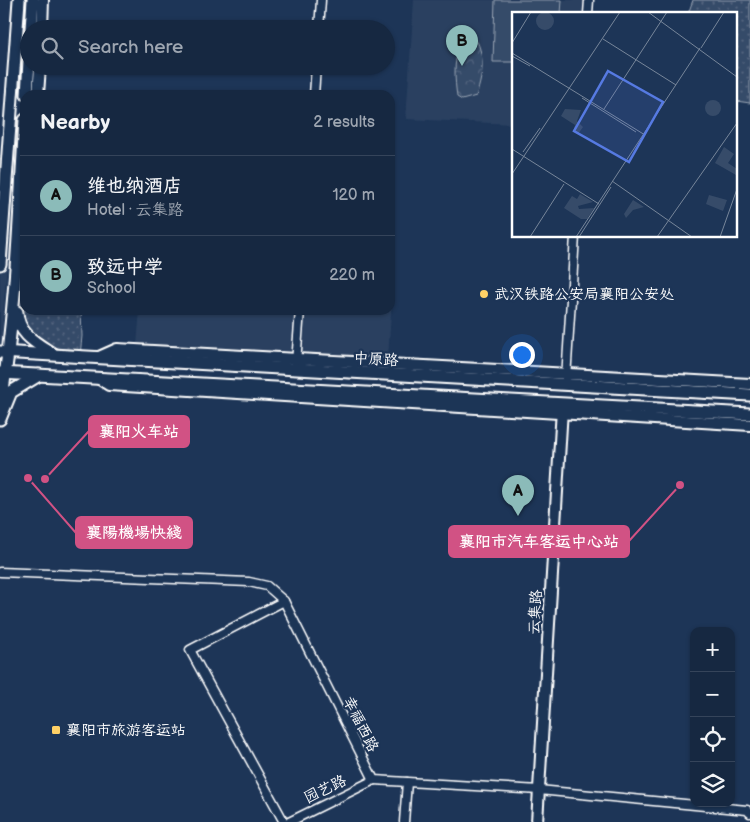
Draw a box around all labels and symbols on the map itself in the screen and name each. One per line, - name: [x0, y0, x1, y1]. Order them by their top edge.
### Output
- inset map: [512, 12, 738, 238]
- pin: B: [446, 25, 478, 66]
- place label: 武汉铁路公安局襄阳公安处: [494, 285, 674, 304]
- marker: 武汉铁路公安局襄阳公安处: [478, 288, 490, 300]
- your location: [509, 342, 535, 368]
- street label: 中原路: [353, 349, 399, 370]
- callout: 襄阳火车站: [89, 416, 189, 447]
- text: 襄阳火车站: [99, 423, 179, 442]
- pin: A: [502, 475, 534, 516]
- callout: 襄陽機場快綫: [76, 517, 192, 548]
- text: 襄陽機場快綫: [86, 524, 182, 543]
- callout: 襄阳市汽车客运中心站: [449, 526, 629, 557]
- text: 襄阳市汽车客运中心站: [459, 533, 619, 552]
- street label: 云集路: [525, 589, 546, 635]
- street label: 幸福西路: [338, 693, 383, 755]
- place label: 襄阳市旅游客运站: [66, 721, 186, 740]
- marker: 襄阳市旅游客运站: [50, 724, 62, 736]
- street label: 园艺路: [301, 771, 350, 808]

